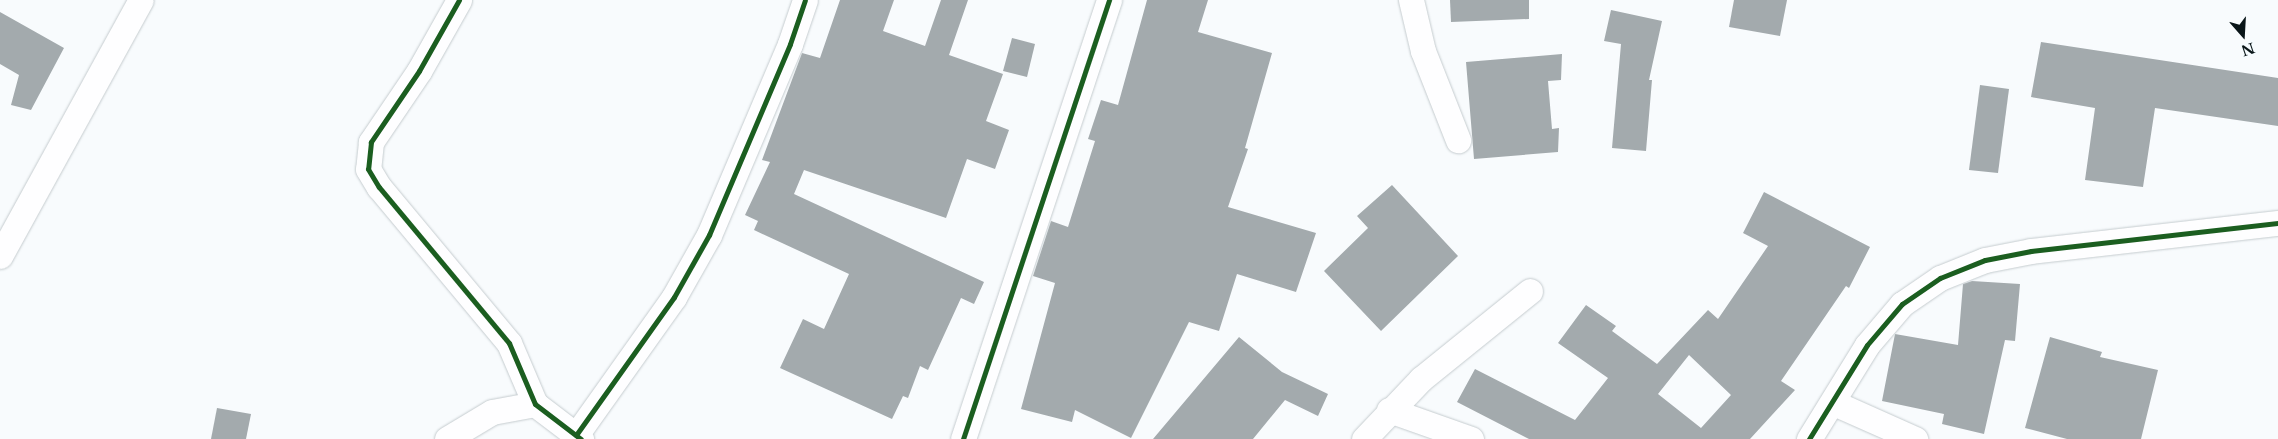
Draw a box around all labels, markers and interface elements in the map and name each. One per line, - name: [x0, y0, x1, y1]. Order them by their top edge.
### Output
- north arrow: [2218, 10, 2268, 60]
- text: N: [2239, 39, 2257, 60]

